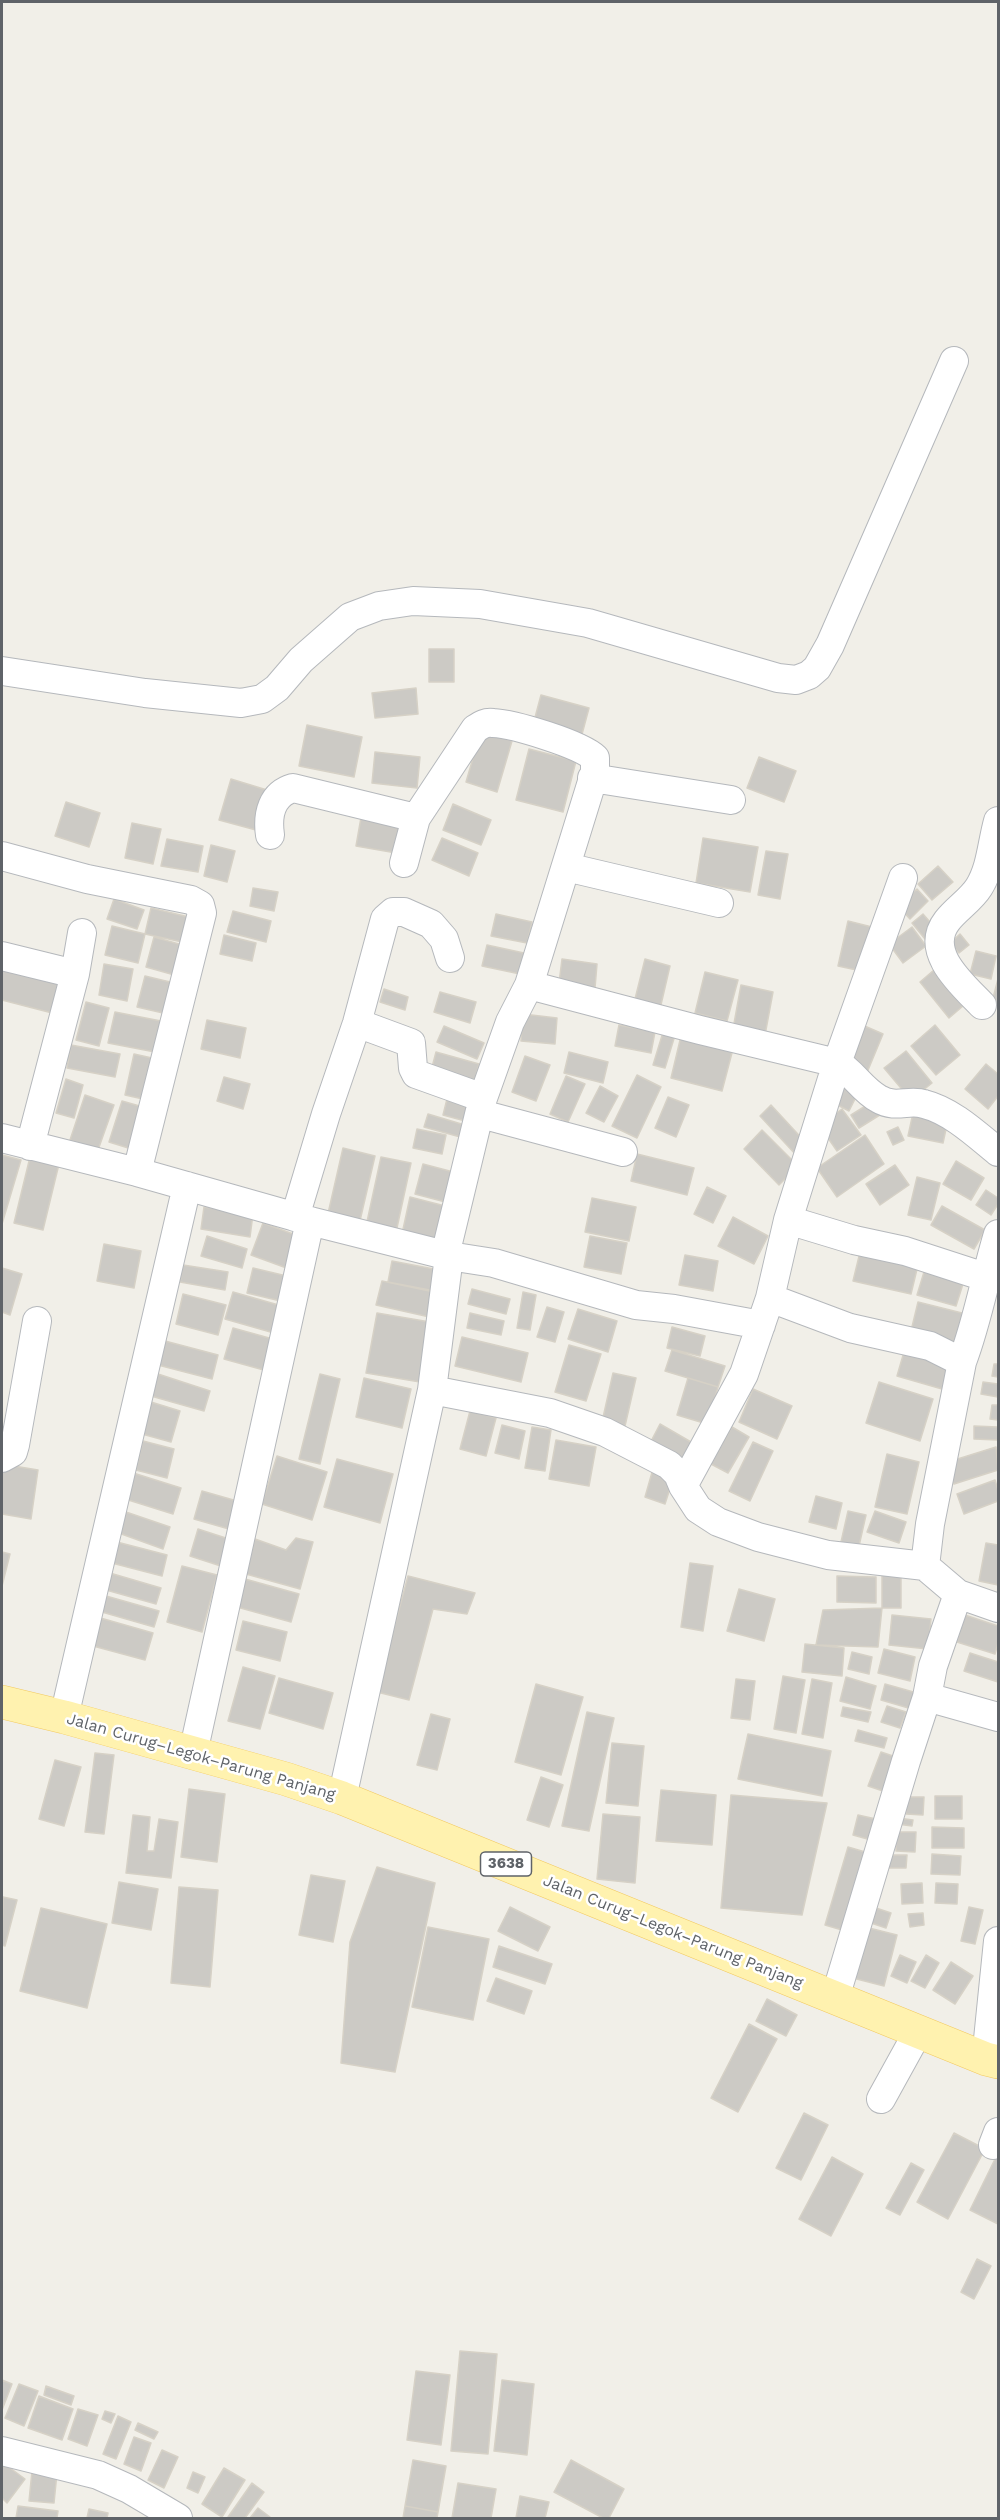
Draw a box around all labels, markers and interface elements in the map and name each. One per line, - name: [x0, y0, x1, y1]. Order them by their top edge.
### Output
- street label: Jalan Curug–Legok–Parung Panjang: [64, 1709, 338, 1805]
- road number: 3638: [480, 1852, 532, 1876]
- street label: Jalan Curug–Legok–Parung Panjang: [540, 1871, 806, 1993]

